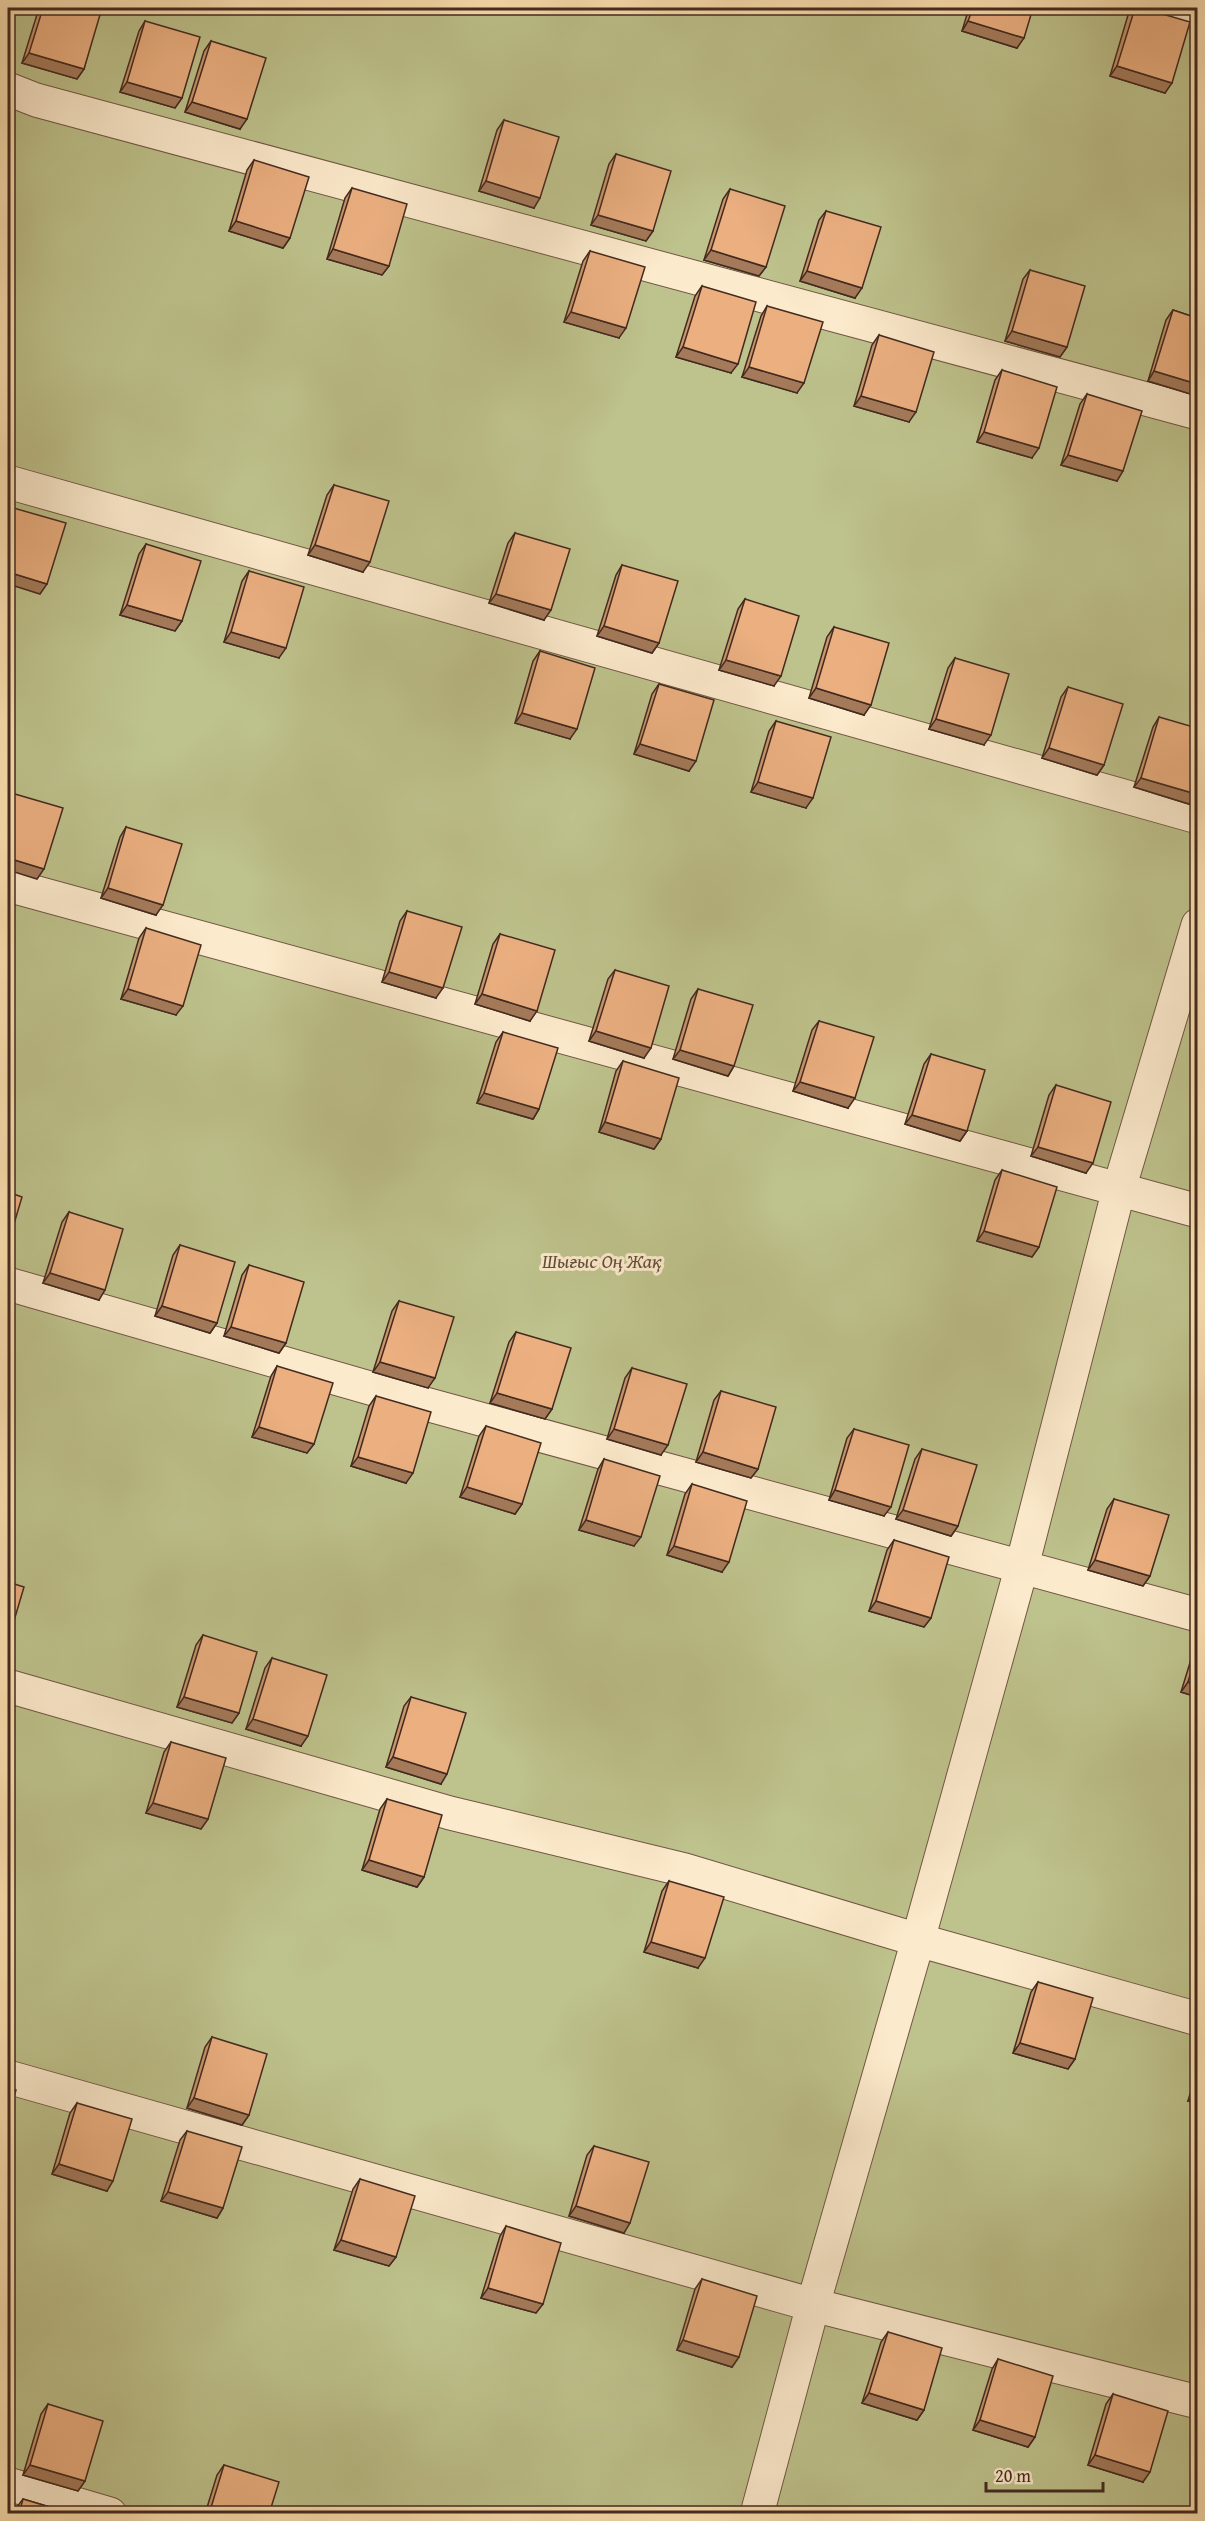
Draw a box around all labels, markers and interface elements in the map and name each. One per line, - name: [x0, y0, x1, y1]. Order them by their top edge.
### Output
- park label: Шығыс Оң Жақ: [542, 1246, 662, 1275]
- scale bar: [986, 2455, 1103, 2493]
- text: 20 m: [995, 2462, 1031, 2489]

